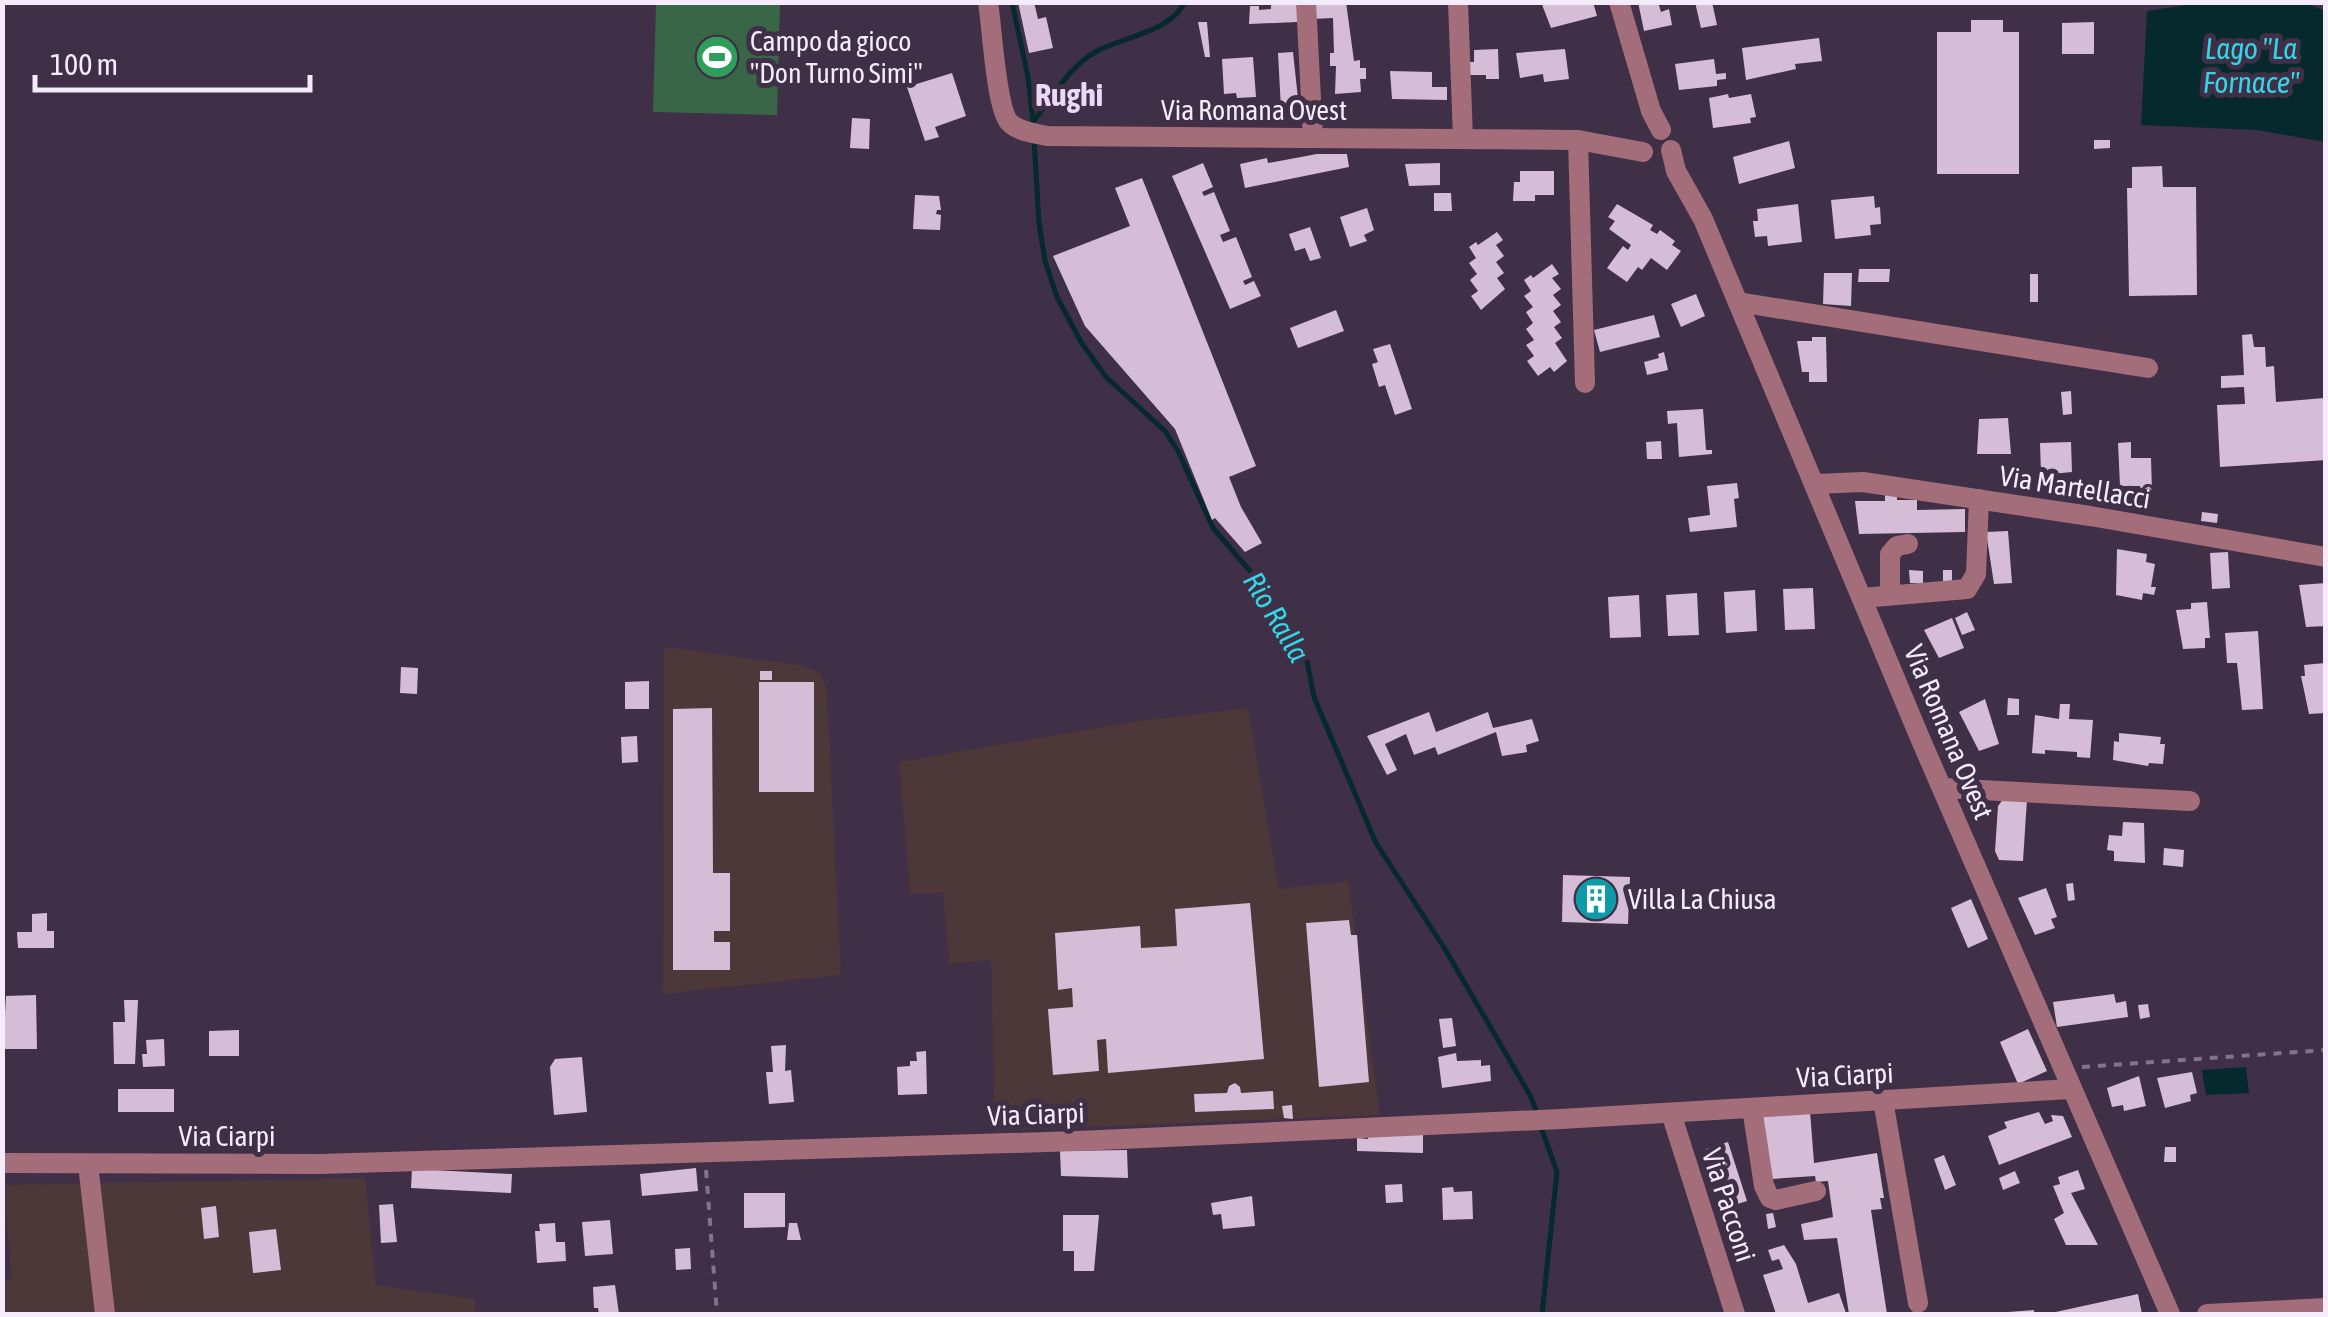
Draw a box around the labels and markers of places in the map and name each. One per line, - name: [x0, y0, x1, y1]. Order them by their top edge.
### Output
- place label: Campo da gioco "Don Turno Simi": [750, 25, 923, 89]
- sports icon: Campo da gioco "Don Turno Simi": [694, 34, 740, 80]
- building icon: Villa La Chiusa: [1573, 876, 1619, 922]
- place label: Villa La Chiusa: [1628, 883, 1777, 915]

